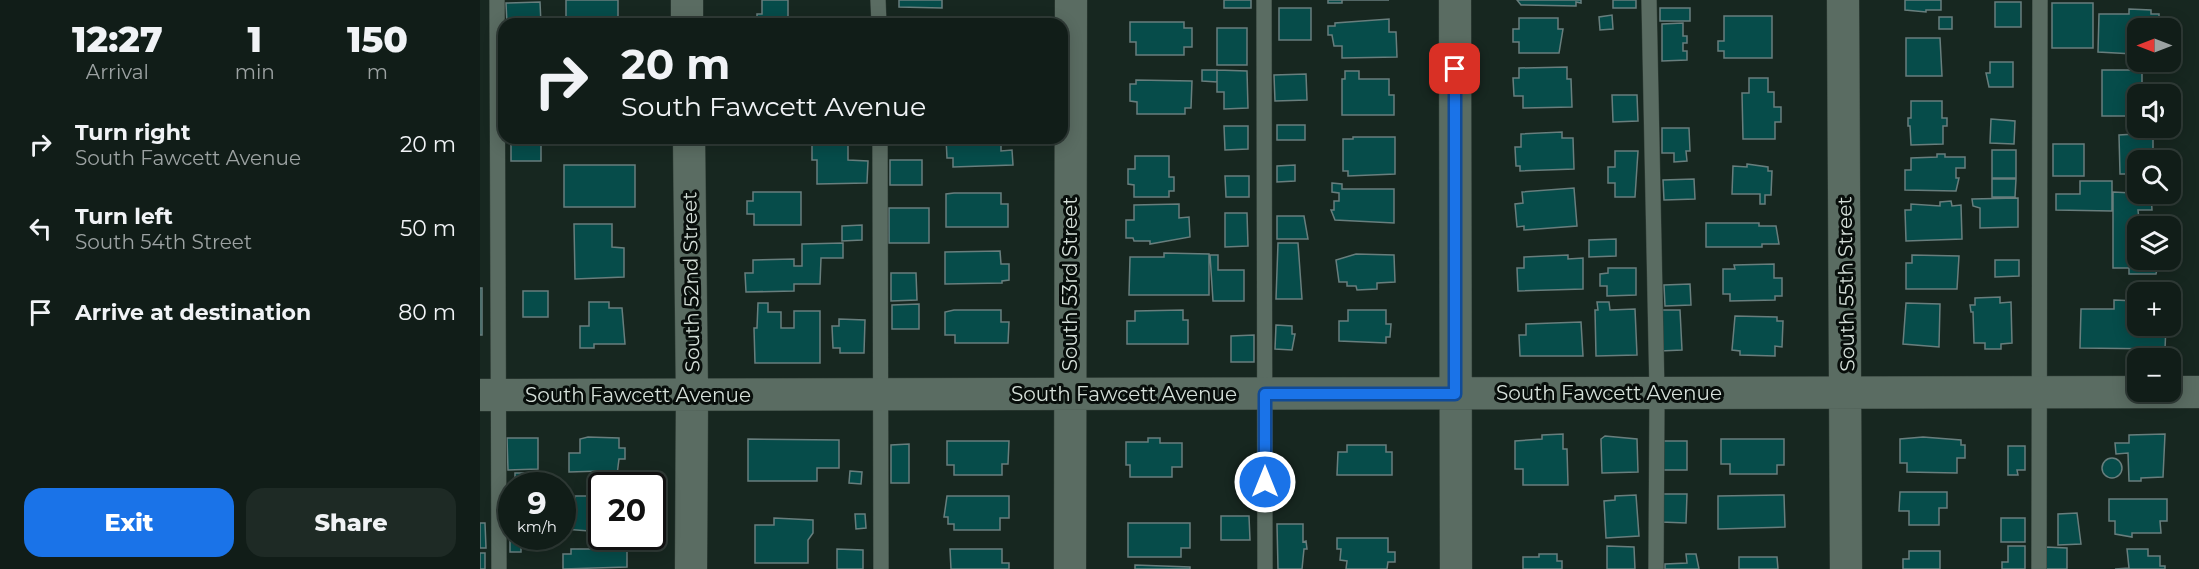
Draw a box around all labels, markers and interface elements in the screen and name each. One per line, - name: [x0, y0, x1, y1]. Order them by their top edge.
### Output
- text: 12:27: [72, 17, 163, 61]
- text: 1: [247, 17, 262, 61]
- text: 150: [347, 17, 408, 61]
- north arrow: [2127, 18, 2181, 72]
- map controls: [2127, 18, 2181, 402]
- text: 20 m: [621, 38, 730, 90]
- icon: right: [522, 42, 600, 120]
- pin: [1429, 43, 1480, 94]
- icon: arrive: [1438, 52, 1471, 85]
- text: Arrival: [86, 60, 149, 84]
- text: min: [235, 60, 275, 84]
- text: m: [367, 60, 388, 84]
- button: sound: [2127, 84, 2181, 138]
- text: South Fawcett Avenue: [621, 90, 926, 123]
- text: Turn right: [75, 119, 190, 146]
- icon: right: [24, 128, 57, 161]
- text: 20 m: [400, 131, 456, 158]
- text: South Fawcett Avenue: [75, 146, 301, 170]
- button: search: [2127, 150, 2181, 204]
- street label: South 52nd Street: [677, 192, 705, 372]
- street label: South 55th Street: [1832, 196, 1860, 372]
- street label: South 53rd Street: [1058, 197, 1082, 371]
- text: Turn left: [75, 203, 173, 230]
- icon: left: [24, 212, 57, 245]
- text: 50 m: [400, 215, 456, 242]
- button: layers: [2127, 216, 2181, 270]
- text: South 54th Street: [75, 230, 252, 254]
- button: +: [2127, 282, 2181, 336]
- icon: arrive: [24, 296, 57, 329]
- text: Arrive at destination: [75, 299, 311, 326]
- text: 80 m: [398, 299, 456, 326]
- button: −: [2127, 348, 2181, 402]
- street label: South Fawcett Avenue: [1496, 381, 1722, 405]
- street label: South Fawcett Avenue: [1011, 382, 1237, 406]
- street label: South Fawcett Avenue: [525, 383, 751, 407]
- position arrow: [1233, 450, 1297, 514]
- speed limit sign: 20: [588, 472, 666, 550]
- text: 9: [527, 485, 547, 522]
- button: Exit: [24, 488, 234, 557]
- button: Share: [246, 488, 456, 557]
- text: km/h: [517, 517, 557, 536]

